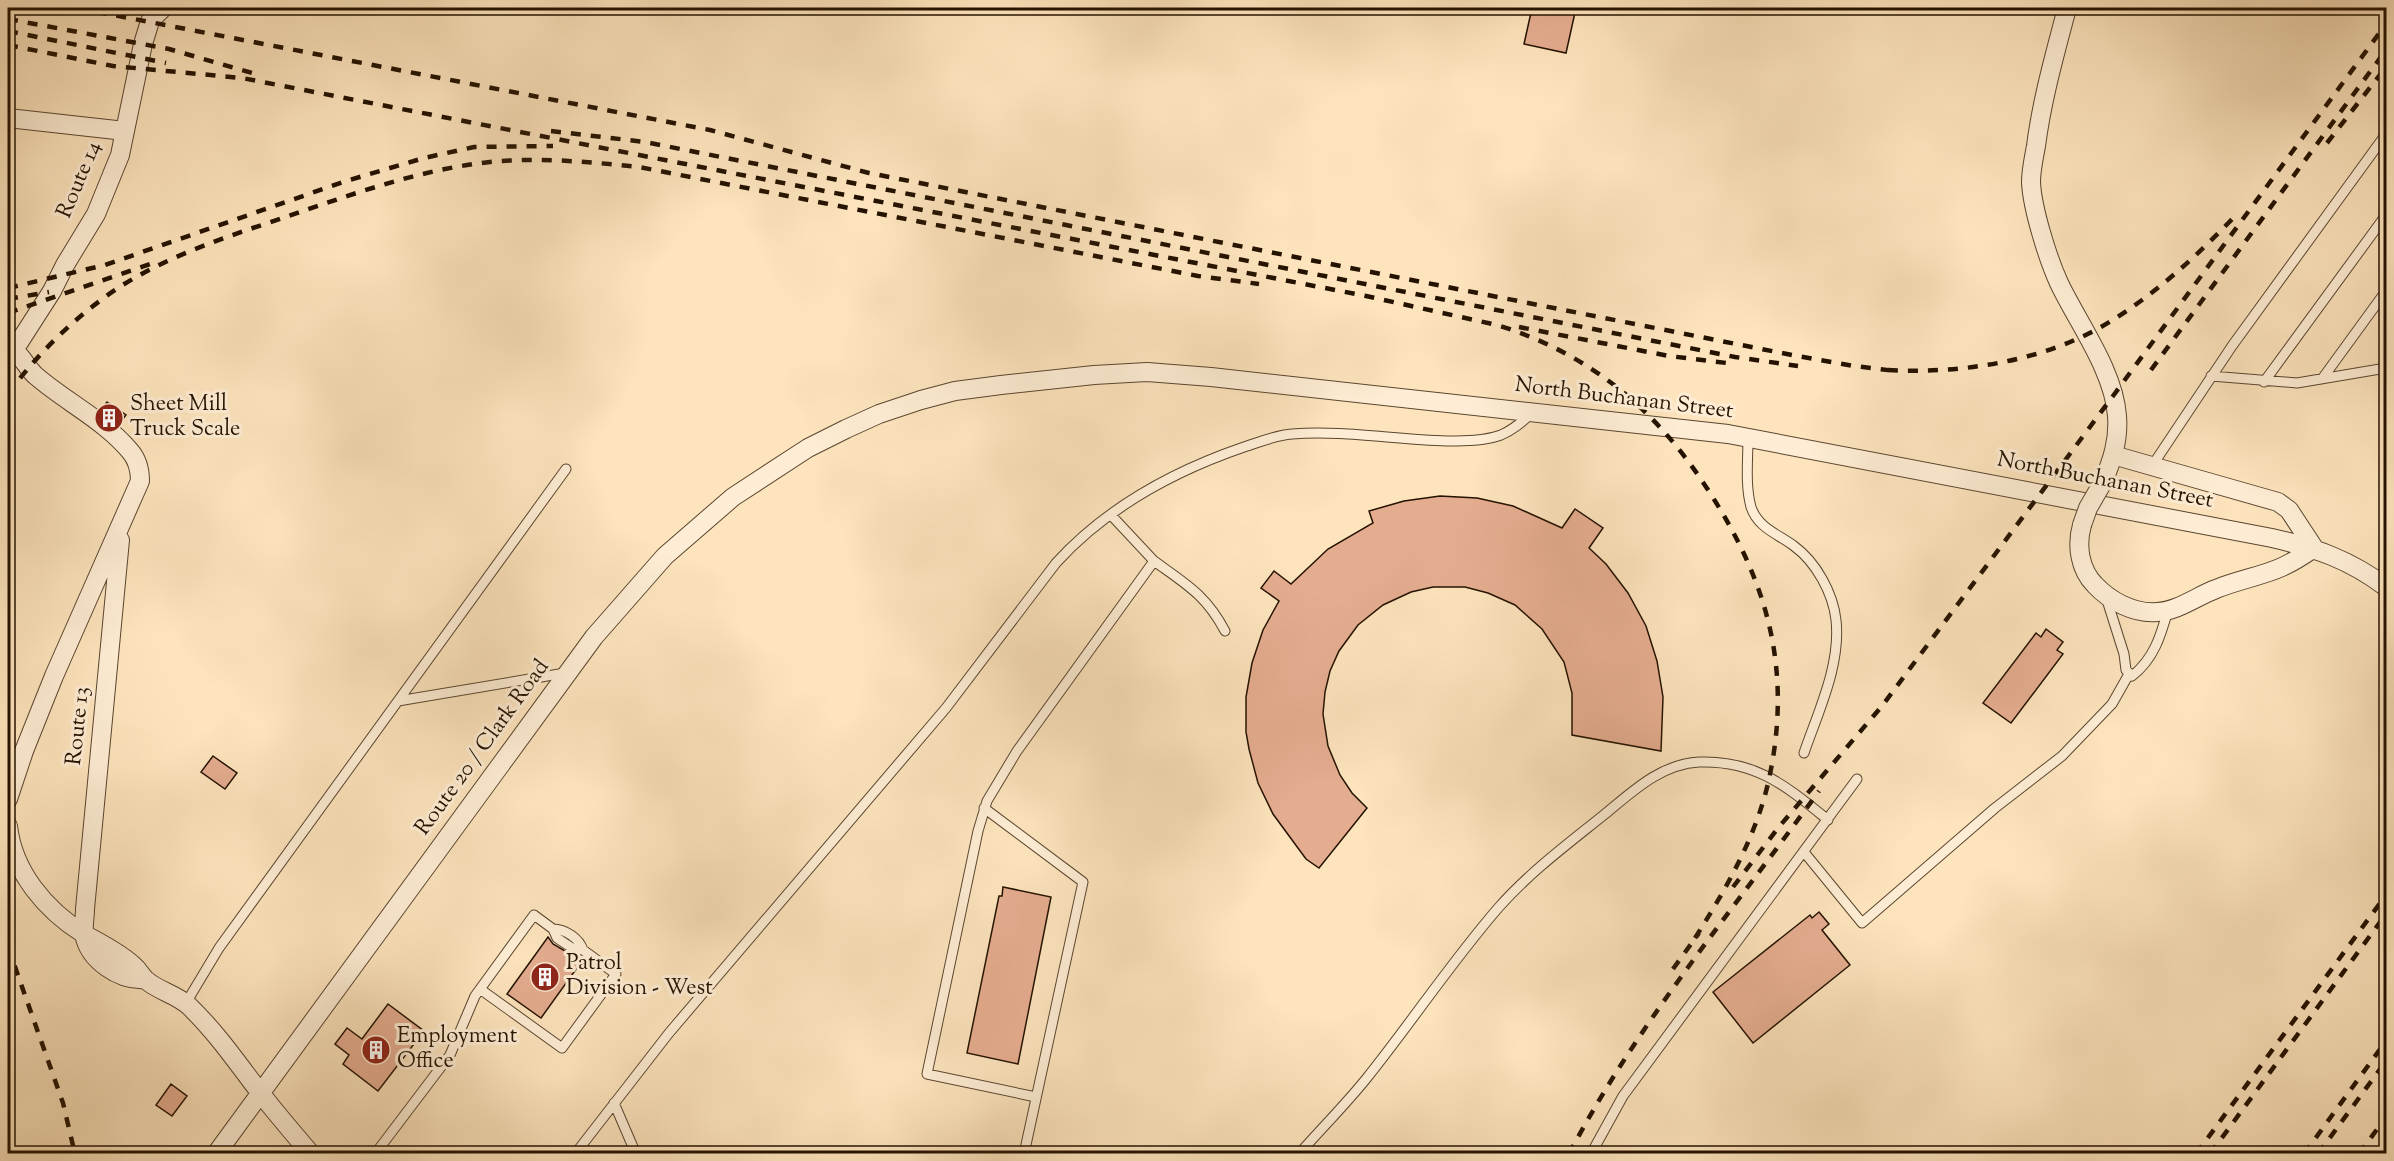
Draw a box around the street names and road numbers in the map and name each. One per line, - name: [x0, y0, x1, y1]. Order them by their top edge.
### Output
- street label: Route 14: [49, 137, 111, 223]
- street label: North Buchanan Street: [1513, 370, 1735, 428]
- street label: North Buchanan Street: [1994, 444, 2216, 518]
- street label: Route 20 / Clark Road: [408, 653, 558, 843]
- street label: Route 13: [59, 685, 99, 767]

